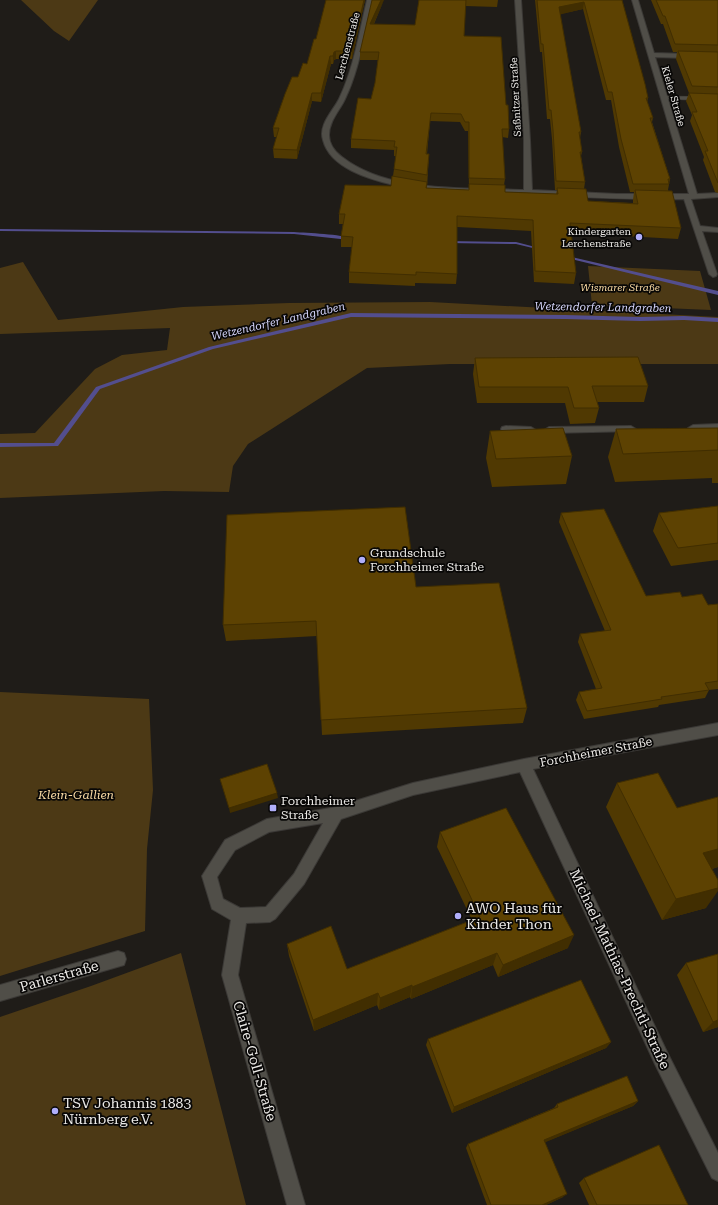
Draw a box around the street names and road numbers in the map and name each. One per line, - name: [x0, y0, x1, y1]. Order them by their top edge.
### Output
- street label: Lerchenstraße: [333, 11, 362, 81]
- street label: Saßnitzer Straße: [508, 57, 523, 137]
- street label: Kieler Straße: [660, 65, 688, 128]
- street label: Forchheimer Straße: [539, 734, 654, 770]
- street label: Michael-Mathias-Prechtl-Straße: [567, 867, 674, 1072]
- street label: Parlerstraße: [18, 957, 101, 995]
- street label: Claire-Goll-Straße: [230, 999, 280, 1123]

